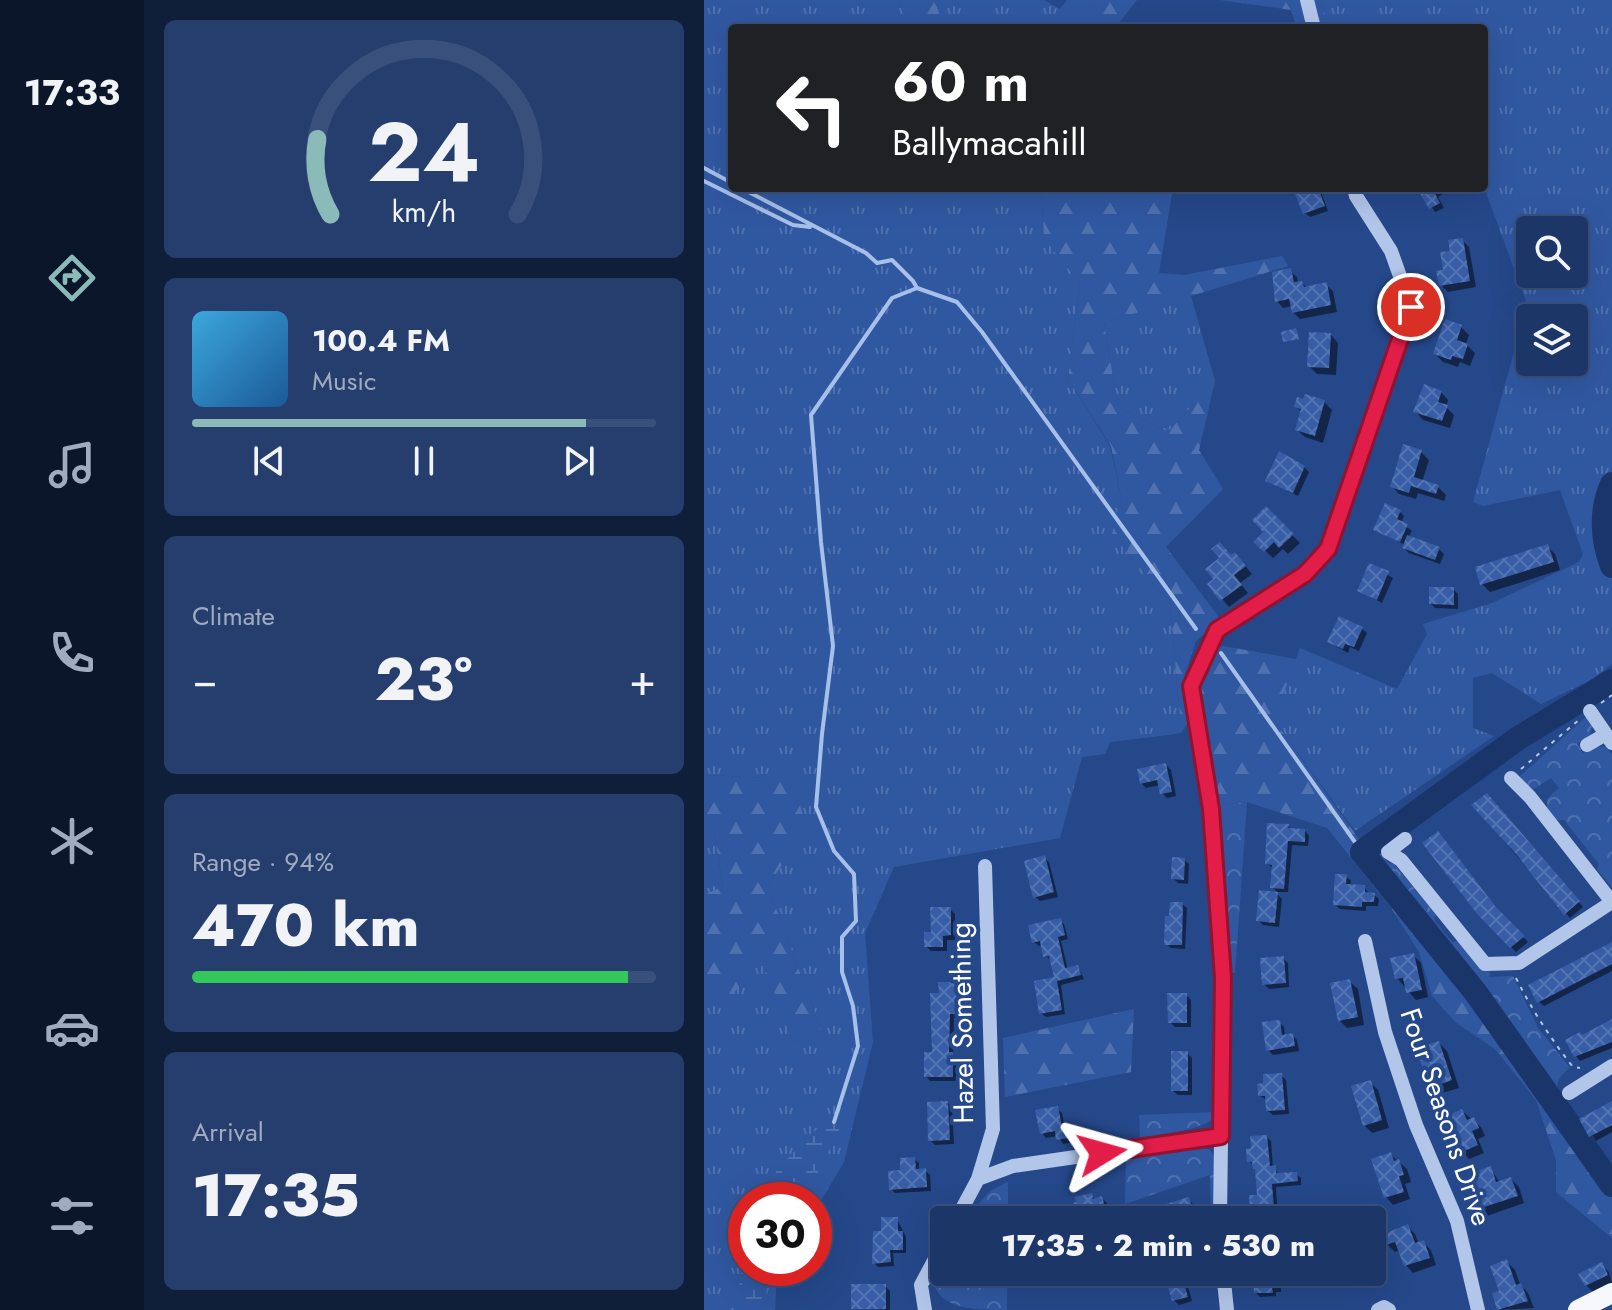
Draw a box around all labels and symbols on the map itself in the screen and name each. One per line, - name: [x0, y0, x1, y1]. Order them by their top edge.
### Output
- pin: [1377, 273, 1445, 341]
- street label: Hazel Something: [940, 922, 984, 1124]
- street label: Four Seasons Drive: [1390, 1003, 1502, 1231]
- position arrow: [1060, 1111, 1144, 1195]
- speed limit sign: 30: [728, 1182, 832, 1286]

